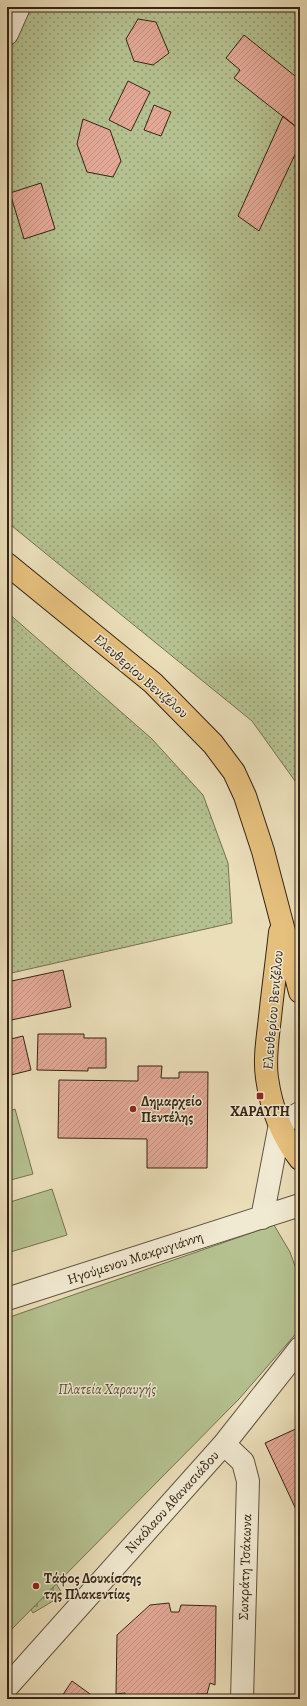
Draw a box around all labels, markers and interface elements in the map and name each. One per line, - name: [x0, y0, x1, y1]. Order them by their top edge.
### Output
- street label: Ελευθερίου Βενιζέλου: [90, 630, 192, 722]
- street label: Ελευθερίου Βενιζέλου: [258, 950, 288, 1070]
- marker: ΧΑΡΑΥΓΗ: [255, 1091, 265, 1101]
- place label: Δημαρχείο Πεντέλης: [141, 1092, 202, 1127]
- place label: ΧΑΡΑΥΓΗ: [230, 1102, 290, 1121]
- marker: Δημαρχείο Πεντέλης: [128, 1104, 138, 1114]
- street label: Ηγούμενου Μακρυγιάννη: [65, 1227, 205, 1289]
- park label: Πλατεία Χαραυγής: [58, 1380, 156, 1399]
- street label: Νικόλαου Αθανασιάδου: [121, 1446, 223, 1558]
- street label: Σωκράτη Τσάκωνα: [234, 1513, 256, 1620]
- place label: Τάφος Δουκίσσης της Πλακεντίας: [43, 1569, 141, 1604]
- marker: Τάφος Δουκίσσης της Πλακεντίας: [31, 1581, 41, 1591]

